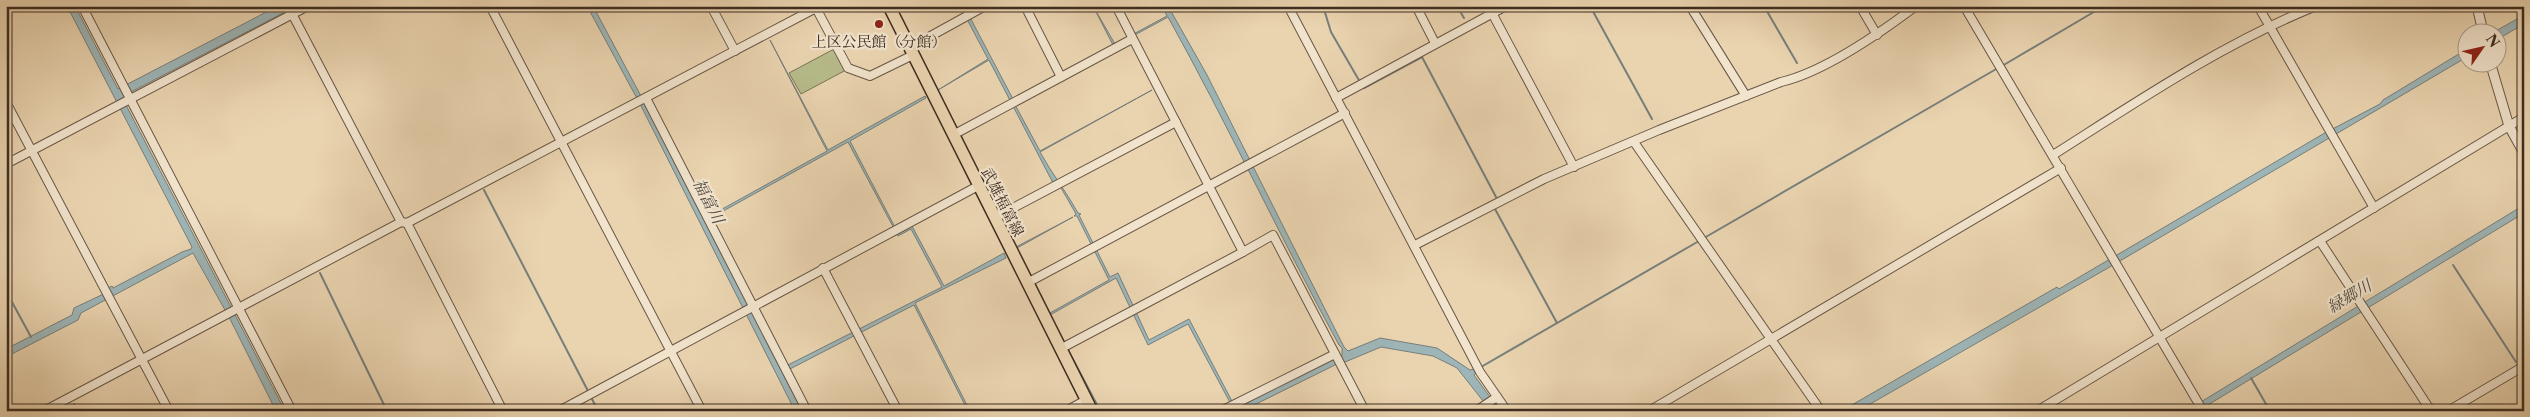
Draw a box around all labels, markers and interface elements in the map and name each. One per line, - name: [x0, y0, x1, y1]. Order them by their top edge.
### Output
- marker: 上区公民館（分館）: [873, 18, 885, 30]
- north arrow: [2458, 22, 2508, 72]
- text: N: [2482, 31, 2504, 51]
- place label: 上区公民館（分館）: [811, 32, 947, 51]
- street label: 武雄福富線: [978, 164, 1028, 240]
- water label: 福富川: [689, 175, 730, 229]
- water label: 緑郷川: [2323, 274, 2376, 317]

